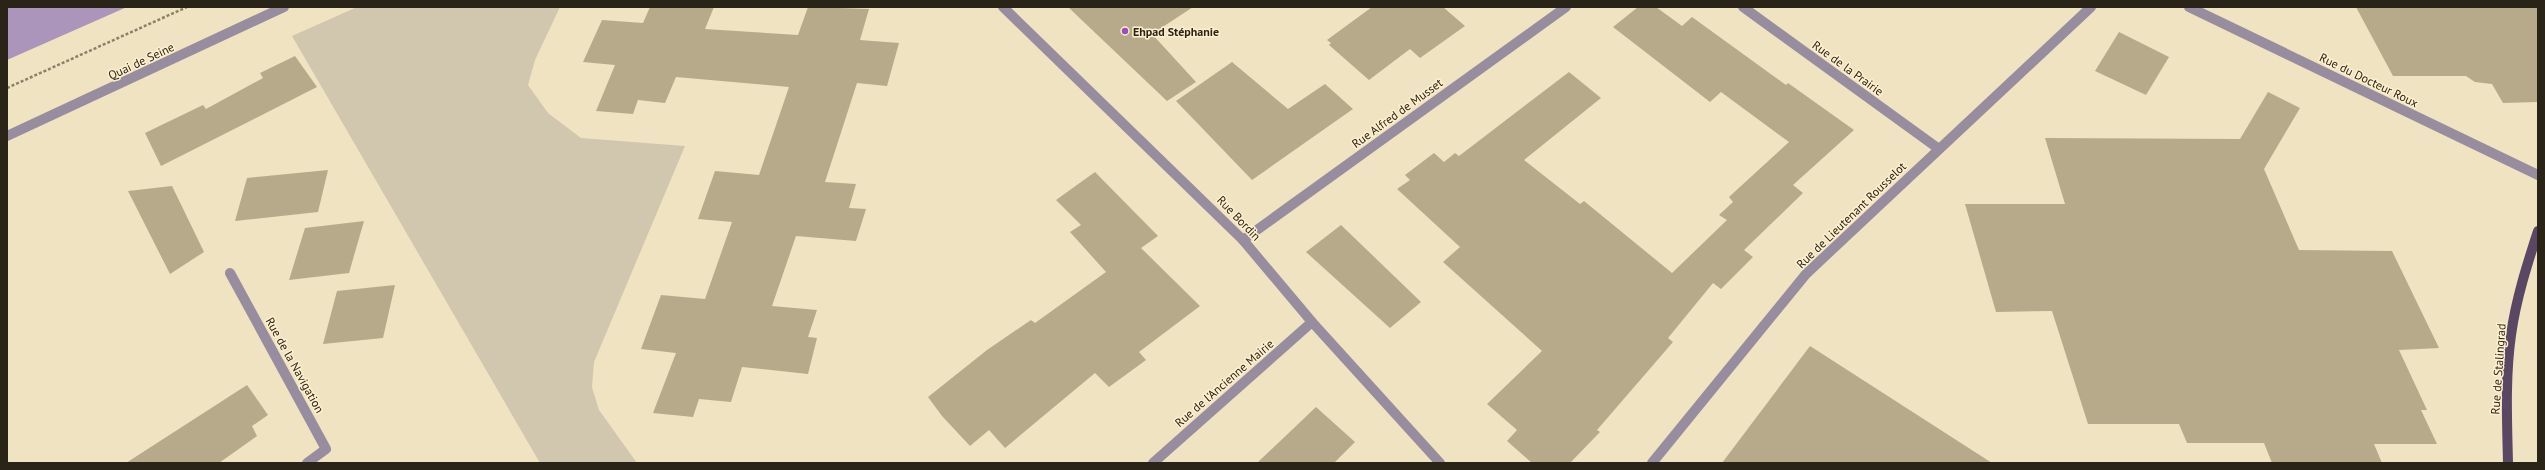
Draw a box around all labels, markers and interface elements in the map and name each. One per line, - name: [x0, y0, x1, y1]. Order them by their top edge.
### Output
- place label: Ehpad Stéphanie: [1133, 24, 1219, 39]
- marker: Ehpad Stéphanie: [1120, 26, 1130, 36]
- street label: Rue de la Prairie: [1810, 37, 1886, 99]
- street label: Quai de Seine: [106, 39, 176, 83]
- street label: Rue du Docteur Roux: [2317, 50, 2421, 110]
- street label: Rue Alfred de Musset: [1349, 75, 1445, 151]
- street label: Rue de Lieutenant Rousselot: [1793, 159, 1909, 271]
- street label: Rue Bordin: [1214, 192, 1264, 244]
- street label: Rue de la Navigation: [263, 315, 327, 415]
- street label: Rue de Stalingrad: [2487, 323, 2509, 415]
- street label: Rue de l'Ancienne Mairie: [1172, 336, 1276, 430]

